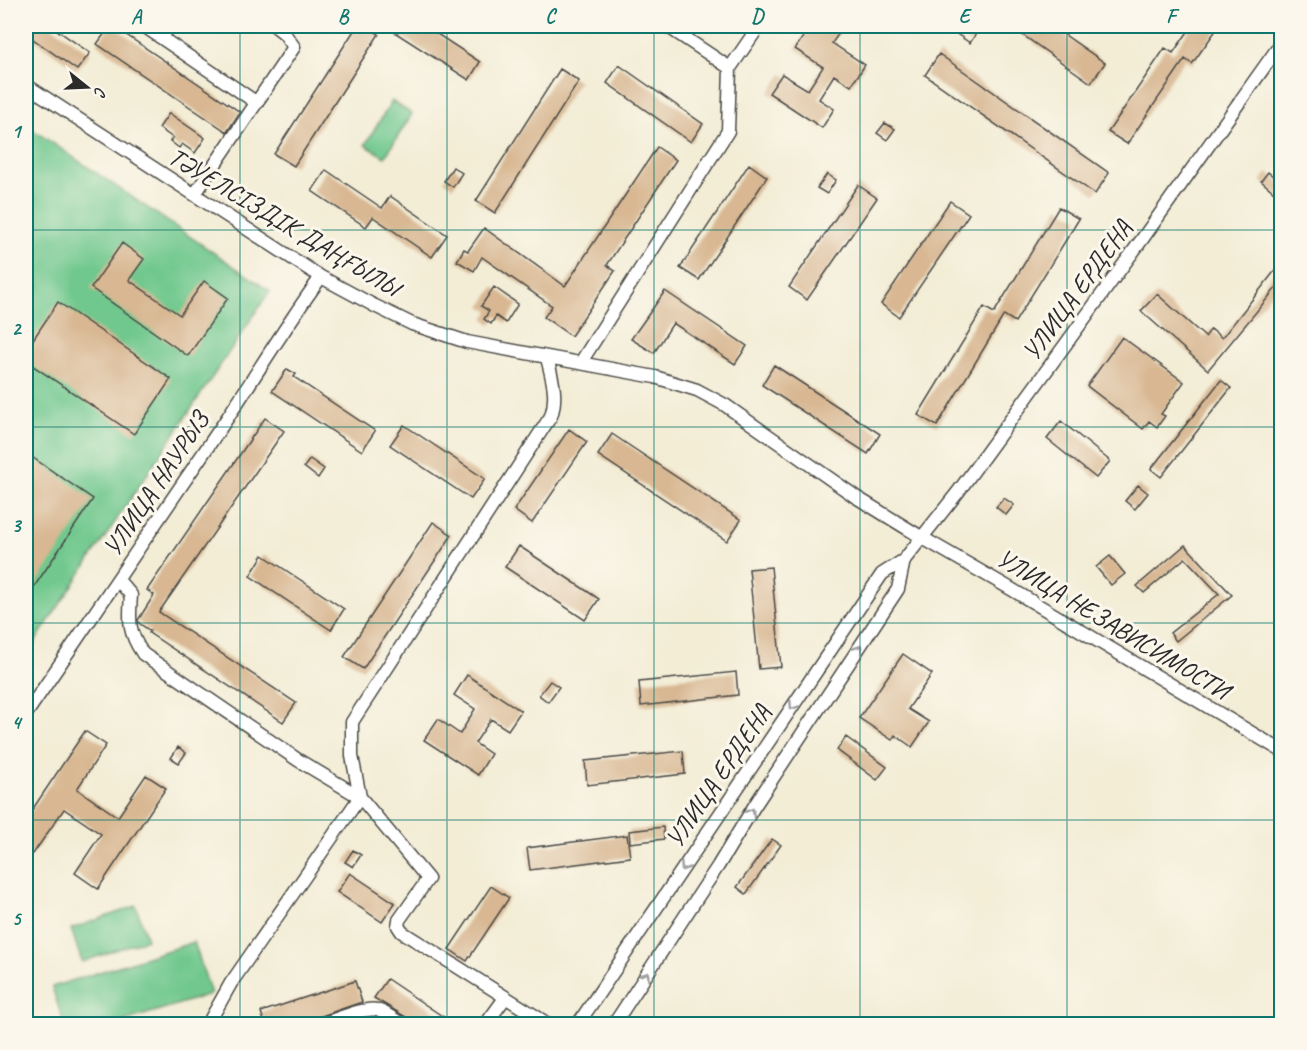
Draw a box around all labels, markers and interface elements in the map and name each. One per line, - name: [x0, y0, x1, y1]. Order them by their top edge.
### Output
- text: A: [131, 4, 143, 29]
- text: B: [338, 4, 350, 29]
- text: C: [545, 4, 557, 29]
- text: D: [751, 4, 765, 29]
- text: E: [959, 4, 973, 29]
- text: F: [1166, 4, 1180, 29]
- north arrow: [57, 57, 117, 117]
- text: С: [89, 84, 111, 100]
- text: 1: [12, 119, 23, 144]
- street label: ТӘУЕЛСІЗДІК ДАҢҒЫЛЫ: [162, 140, 410, 307]
- street label: УЛИЦА ЕРДЕНА: [1015, 212, 1140, 367]
- text: 2: [12, 316, 23, 341]
- street label: УЛИЦА НАУРЫЗ: [96, 404, 217, 563]
- text: 3: [12, 513, 23, 538]
- street label: УЛИЦА НЕЗАВИСИМОСТИ: [991, 541, 1239, 709]
- one-way arrow: [852, 645, 863, 656]
- street label: УЛИЦА ЕРДЕНА: [658, 697, 779, 854]
- one-way arrow: [789, 699, 800, 710]
- text: 4: [12, 710, 24, 735]
- one-way arrow: [744, 807, 755, 818]
- one-way arrow: [680, 860, 691, 871]
- text: 5: [12, 906, 23, 931]
- one-way arrow: [639, 971, 650, 982]

